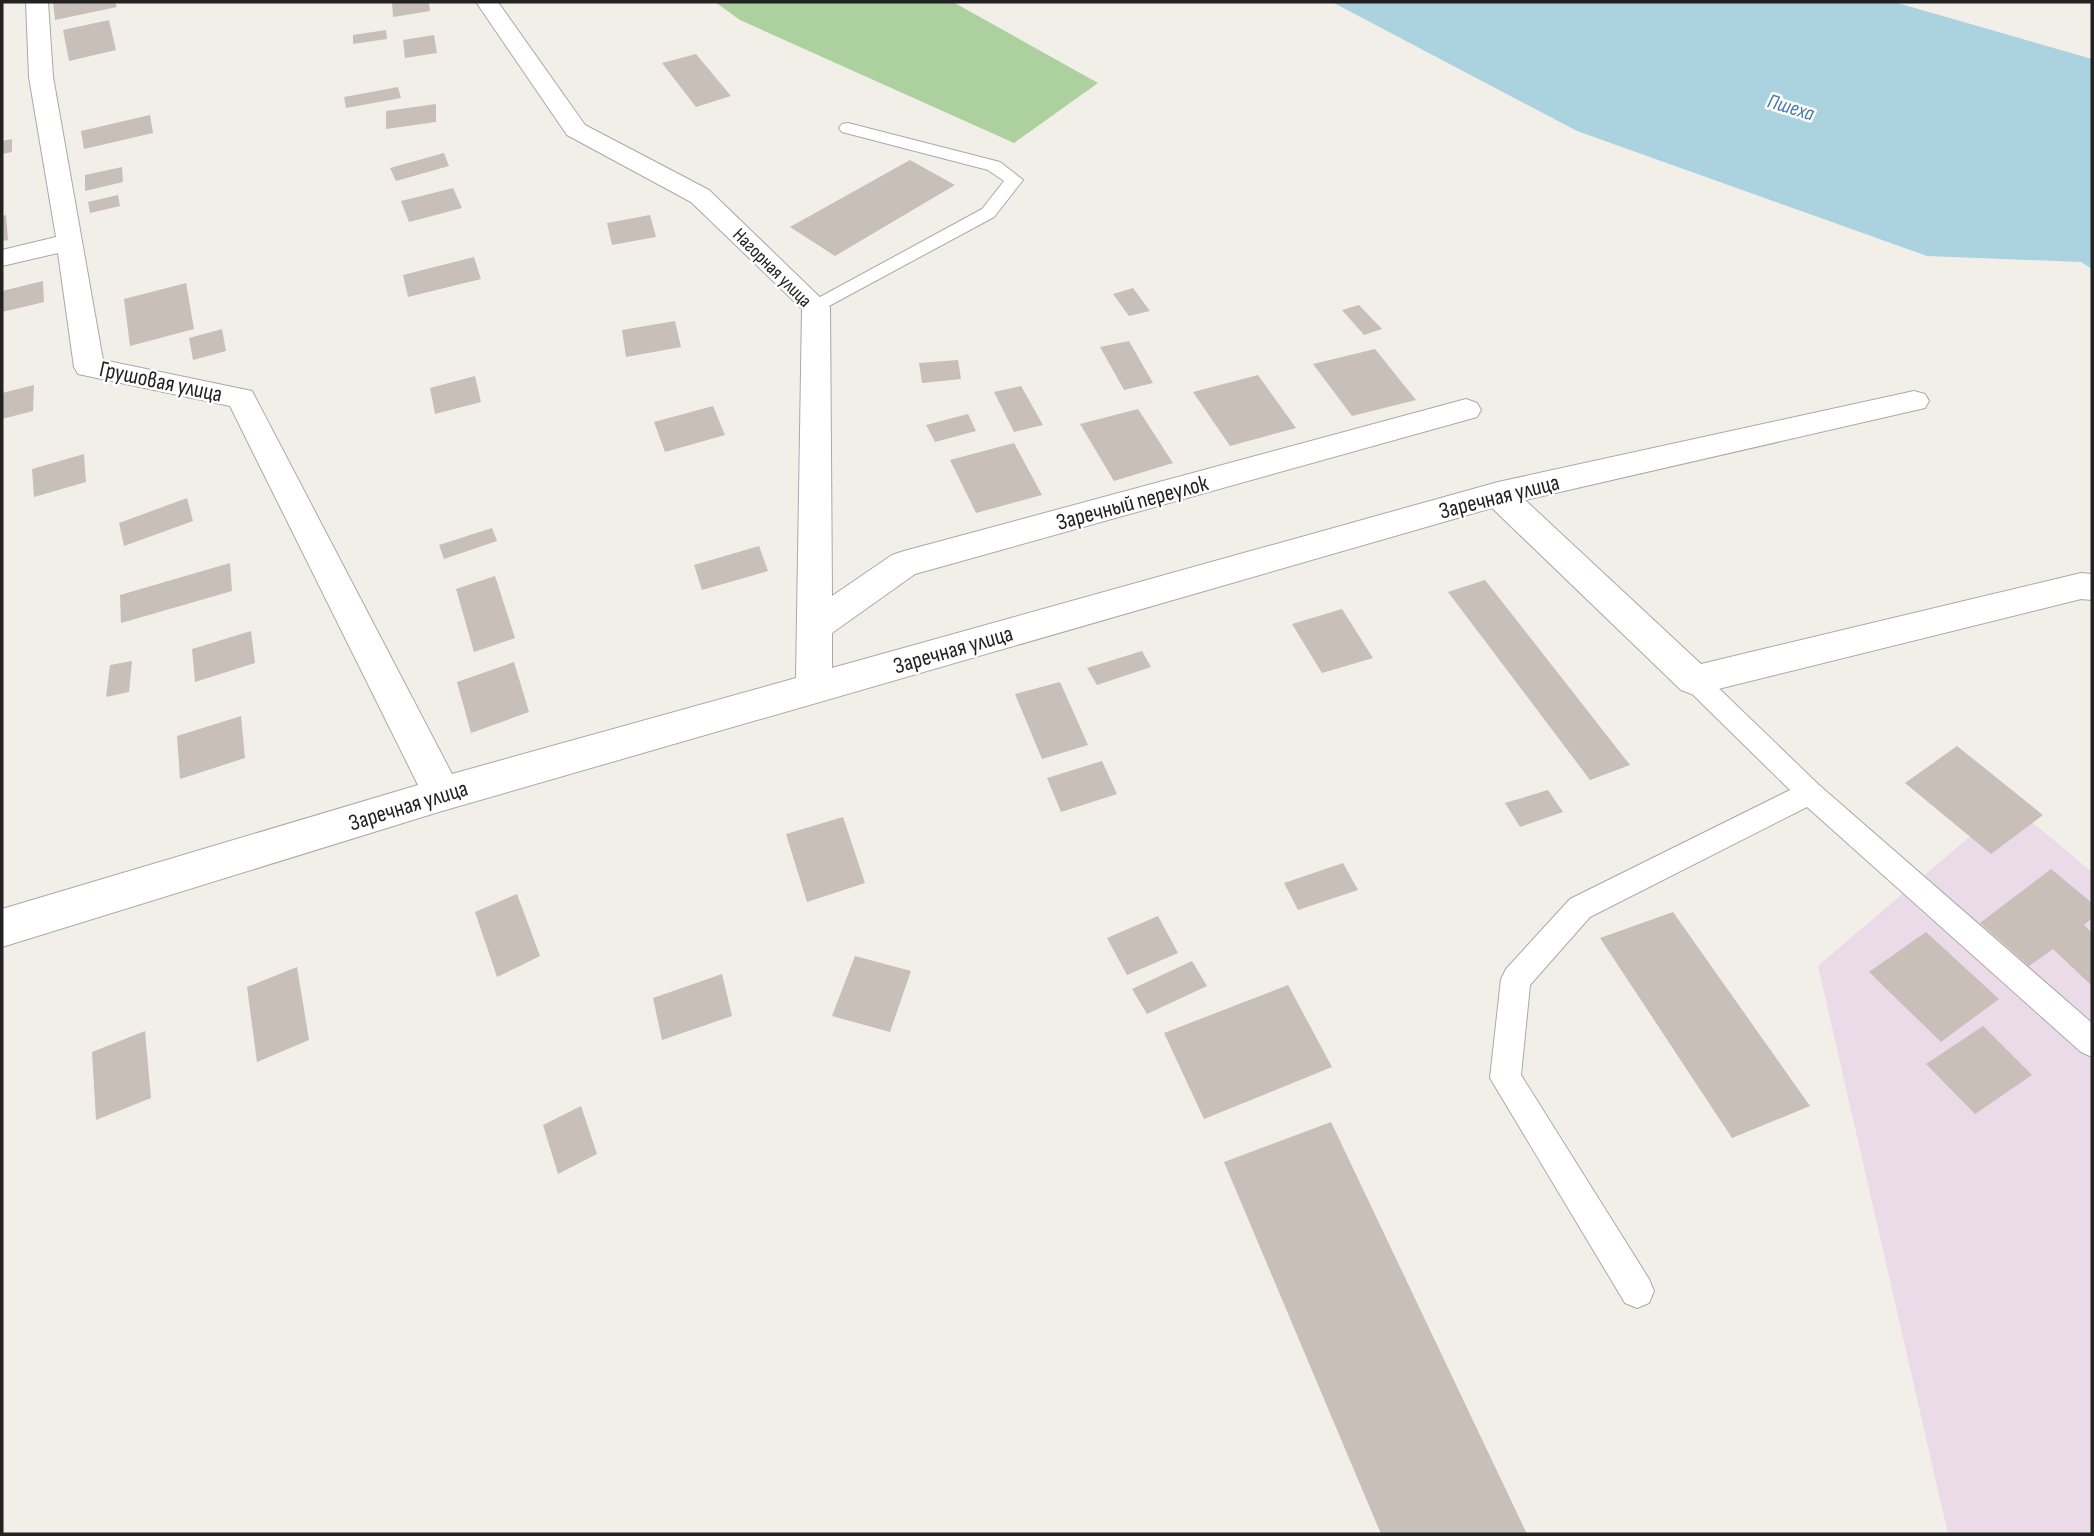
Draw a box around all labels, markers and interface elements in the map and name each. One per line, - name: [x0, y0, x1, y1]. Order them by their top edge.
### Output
- water label: Пшеха: [1765, 89, 1818, 127]
- street label: Нагорная улица: [728, 224, 816, 312]
- street label: Грушовая улица: [97, 355, 225, 409]
- street label: Заречный переулок: [1053, 469, 1211, 537]
- street label: Заречная улица: [1436, 469, 1562, 525]
- street label: Заречная улица: [890, 620, 1016, 680]
- street label: Заречная улица: [345, 775, 471, 837]

